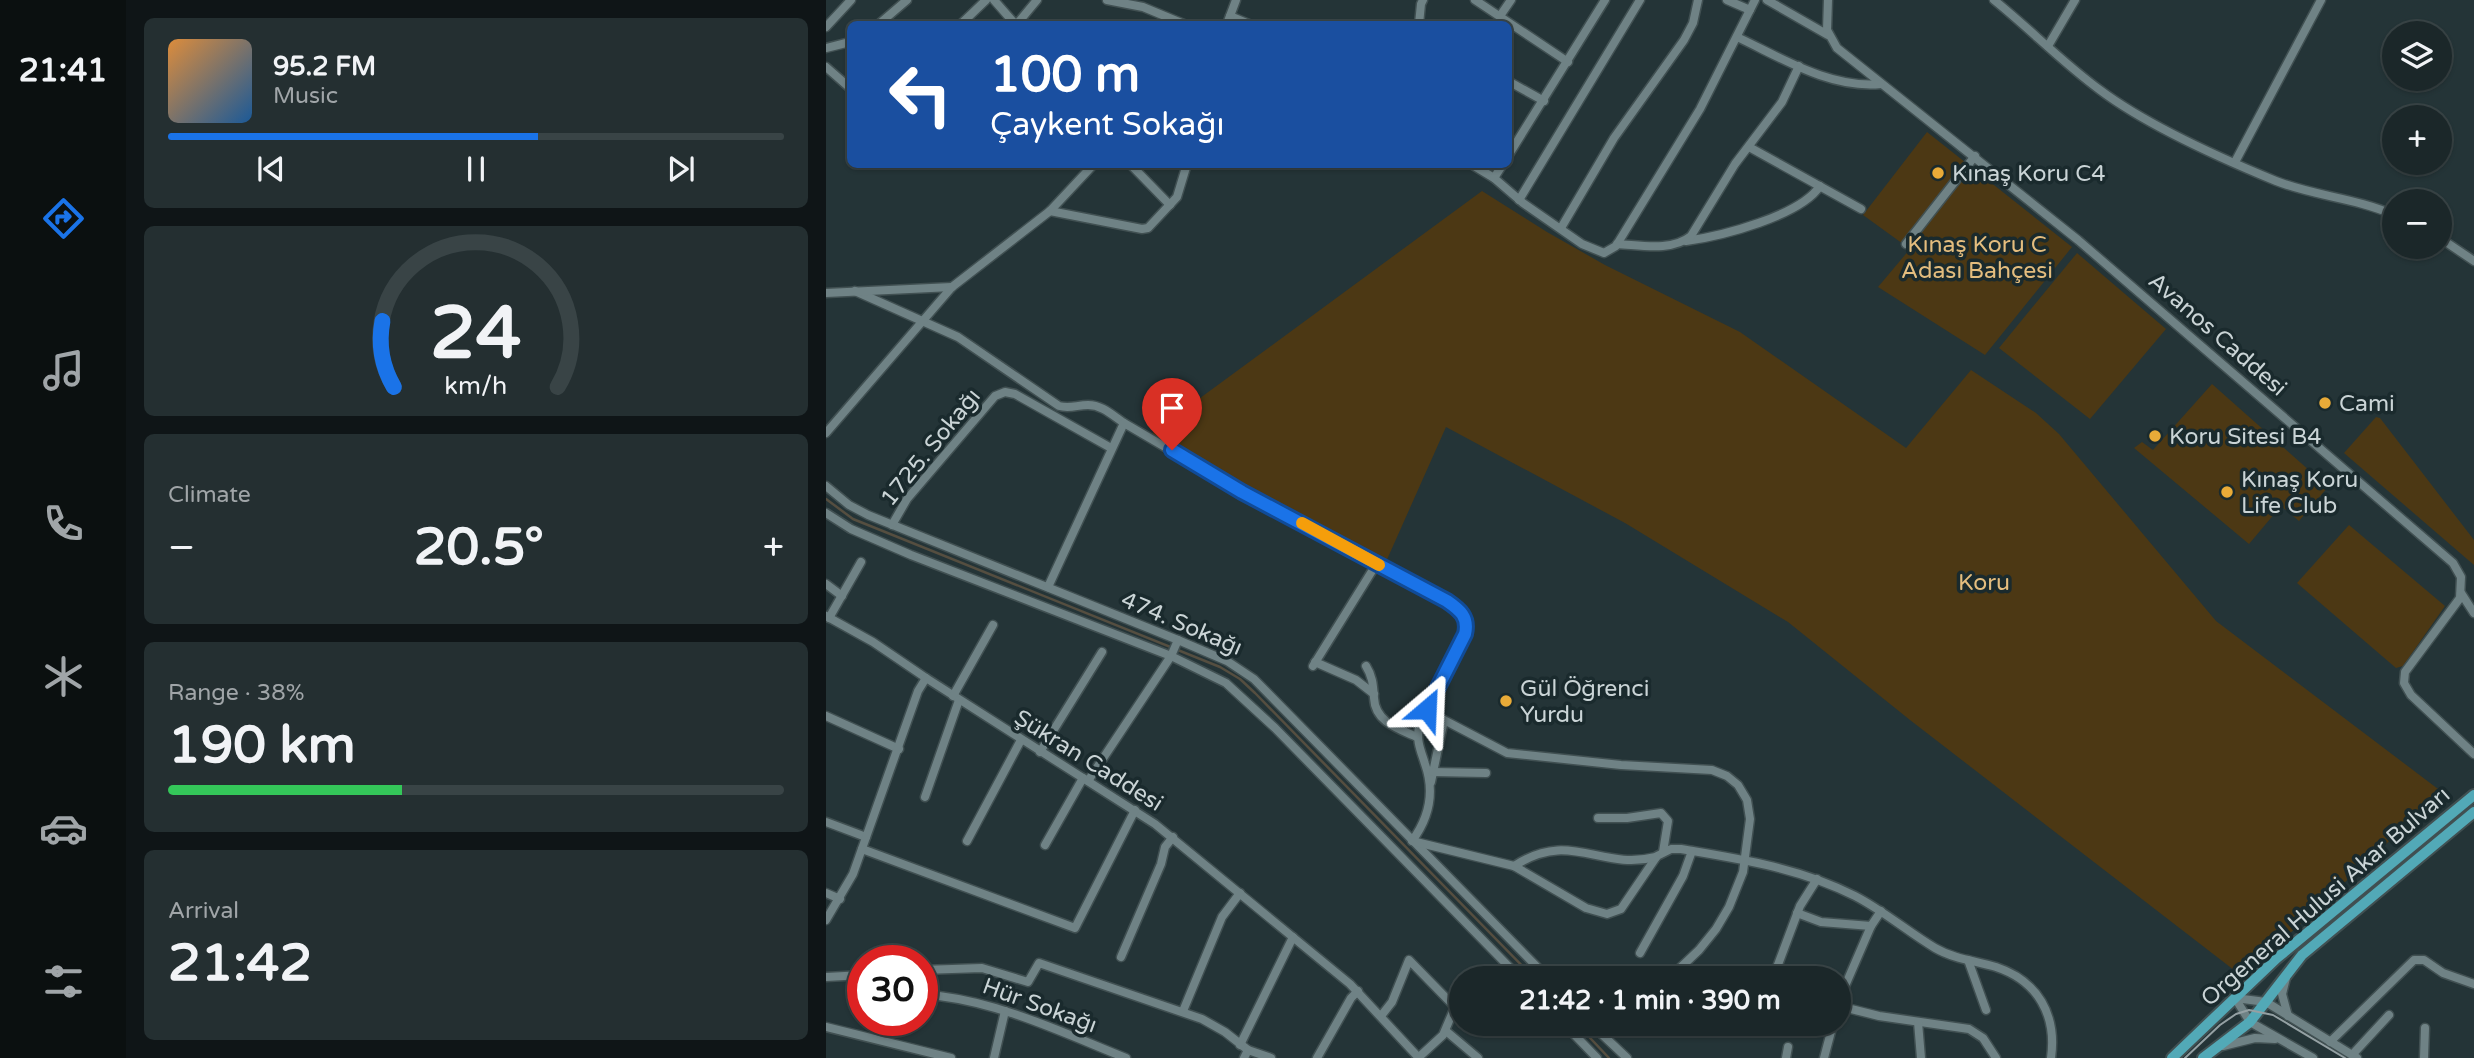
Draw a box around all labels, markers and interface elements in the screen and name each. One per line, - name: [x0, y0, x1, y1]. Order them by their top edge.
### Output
- map controls: [2382, 21, 2452, 259]
- button: layers: [2382, 21, 2452, 91]
- text: 100 m: [990, 46, 1140, 105]
- icon: left: [875, 49, 966, 140]
- text: 95.2 FM: [273, 51, 376, 82]
- text: 21:41: [19, 52, 107, 90]
- text: Music: [273, 82, 338, 110]
- button: +: [2382, 105, 2452, 175]
- text: Çaykent Sokağı: [990, 106, 1224, 144]
- icon: previous: [252, 150, 290, 188]
- icon: pause: [457, 150, 495, 188]
- icon: next: [662, 150, 700, 188]
- place label: Kınaş Koru C4: [1952, 160, 2106, 188]
- marker: Kınaş Koru C4: [1930, 165, 1946, 181]
- button: −: [2382, 189, 2452, 259]
- icon: directions: [39, 194, 88, 243]
- park label: Kınaş Koru C Adası Bahçesi: [1901, 231, 2053, 285]
- street label: Avanos Caddesi: [2142, 267, 2292, 402]
- text: 24: [430, 290, 522, 378]
- icon: music: [39, 346, 88, 395]
- text: km/h: [445, 371, 507, 401]
- pin: [1142, 378, 1202, 450]
- street label: 1725. Sokağı: [875, 383, 987, 512]
- icon: arrive: [1153, 389, 1191, 427]
- place label: Cami: [2339, 390, 2395, 418]
- marker: Cami: [2317, 395, 2333, 411]
- place label: Koru Sitesi B4: [2169, 423, 2322, 451]
- marker: Koru Sitesi B4: [2147, 428, 2163, 444]
- place label: Kınaş Koru Life Club: [2241, 466, 2358, 520]
- text: Climate: [168, 481, 251, 509]
- marker: Kınaş Koru Life Club: [2219, 484, 2235, 500]
- icon: phone: [39, 499, 88, 548]
- text: 20.5°: [414, 516, 544, 579]
- text: −: [168, 525, 195, 571]
- text: +: [763, 525, 784, 571]
- park label: Koru: [1958, 569, 2010, 597]
- street label: 474. Sokağı: [1117, 586, 1246, 662]
- icon: climate: [39, 652, 88, 701]
- position arrow: [1390, 672, 1464, 746]
- place label: Gül Öğrenci Yurdu: [1520, 675, 1649, 729]
- text: Range · 38%: [168, 679, 304, 707]
- marker: Gül Öğrenci Yurdu: [1498, 693, 1514, 709]
- street label: Şükran Caddesi: [1009, 704, 1168, 818]
- text: 190 km: [168, 714, 356, 777]
- street label: Orgeneral Hulusi Akar Bulvarı: [2196, 781, 2456, 1012]
- icon: car: [39, 804, 88, 853]
- text: Arrival: [168, 897, 239, 925]
- text: 21:42: [168, 932, 312, 995]
- speed limit sign: 30: [847, 945, 938, 1036]
- icon: filters: [39, 957, 88, 1006]
- street label: Hür Sokağı: [979, 972, 1101, 1040]
- text: 21:42 · 1 min · 390 m: [1519, 985, 1781, 1016]

